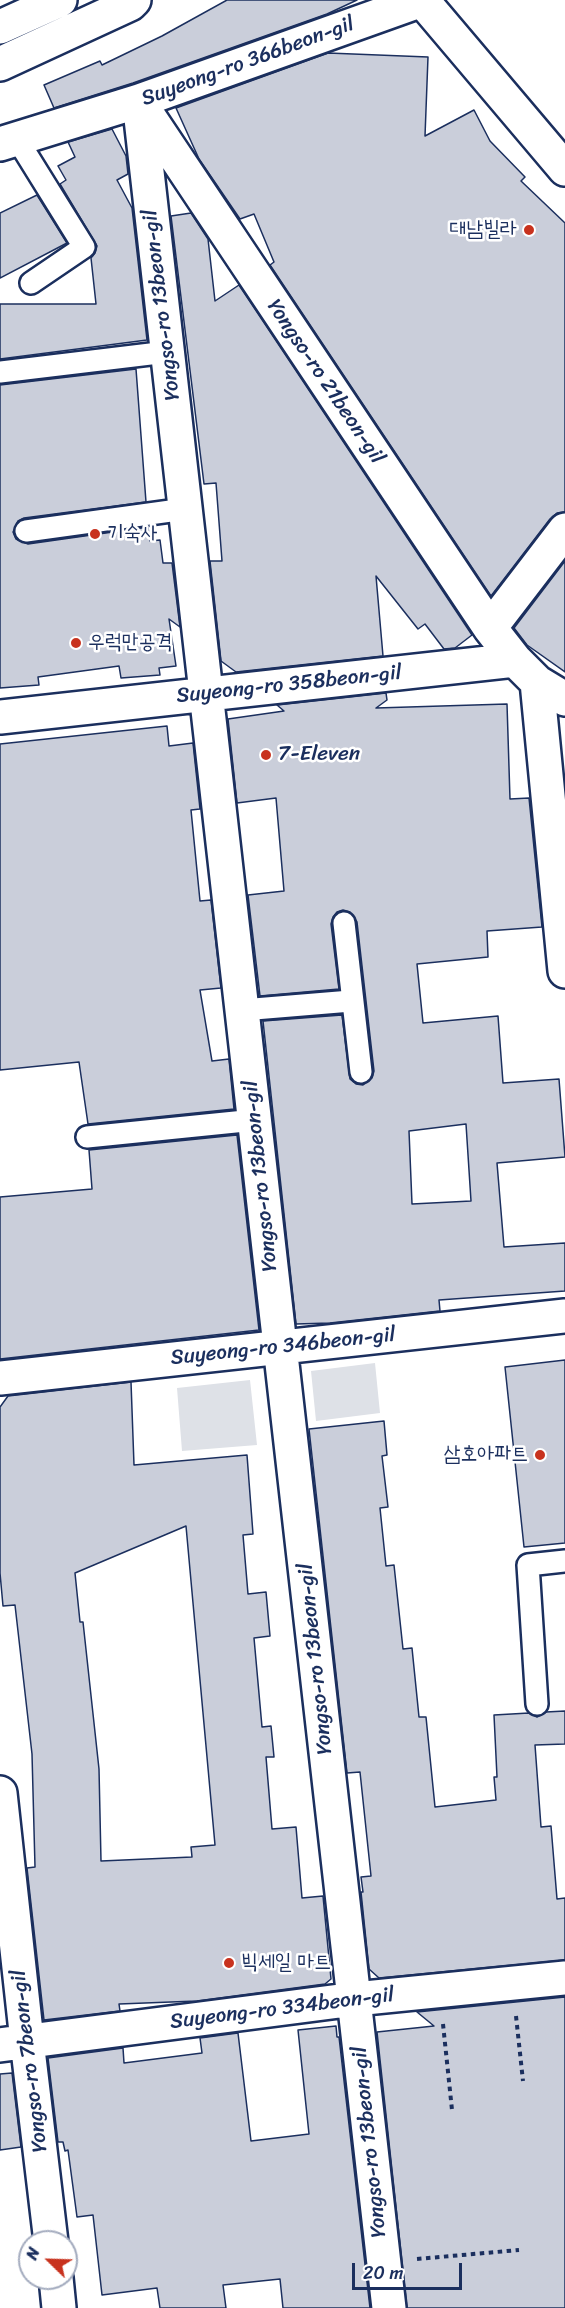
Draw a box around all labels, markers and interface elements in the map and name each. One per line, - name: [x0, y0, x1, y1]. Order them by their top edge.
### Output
- street label: Suyeong-ro 366beon-gil: [138, 12, 358, 112]
- street label: Yongso-ro 13beon-gil: [138, 208, 186, 402]
- place label: 대남빌라: [449, 217, 517, 243]
- marker: 대남빌라: [522, 223, 536, 237]
- street label: Yongso-ro 21beon-gil: [261, 295, 389, 469]
- place label: 기숙사: [107, 521, 158, 547]
- marker: 기숙사: [88, 527, 102, 541]
- place label: 우럭만공격: [88, 630, 172, 656]
- marker: 우럭만공격: [69, 636, 83, 650]
- street label: Suyeong-ro 358beon-gil: [175, 661, 403, 709]
- place label: 7-Eleven: [278, 742, 360, 768]
- marker: 7-Eleven: [259, 748, 273, 762]
- street label: Yongso-ro 13beon-gil: [238, 1079, 284, 1273]
- street label: Suyeong-ro 346beon-gil: [169, 1323, 397, 1371]
- place label: 삼호아파트: [444, 1442, 528, 1468]
- marker: 삼호아파트: [533, 1448, 547, 1462]
- street label: Yongso-ro 13beon-gil: [293, 1562, 339, 1756]
- place label: 빅세일 마트: [241, 1950, 331, 1976]
- marker: 빅세일 마트: [222, 1956, 236, 1970]
- street label: Yongso-ro 7beon-gil: [6, 1968, 54, 2154]
- street label: Suyeong-ro 334beon-gil: [169, 1983, 395, 2035]
- street label: Yongso-ro 13beon-gil: [347, 2045, 393, 2239]
- north arrow: [18, 2230, 78, 2290]
- text: N: [17, 2243, 48, 2264]
- scale bar: [355, 2251, 464, 2289]
- text: 20 m: [363, 2257, 403, 2289]

